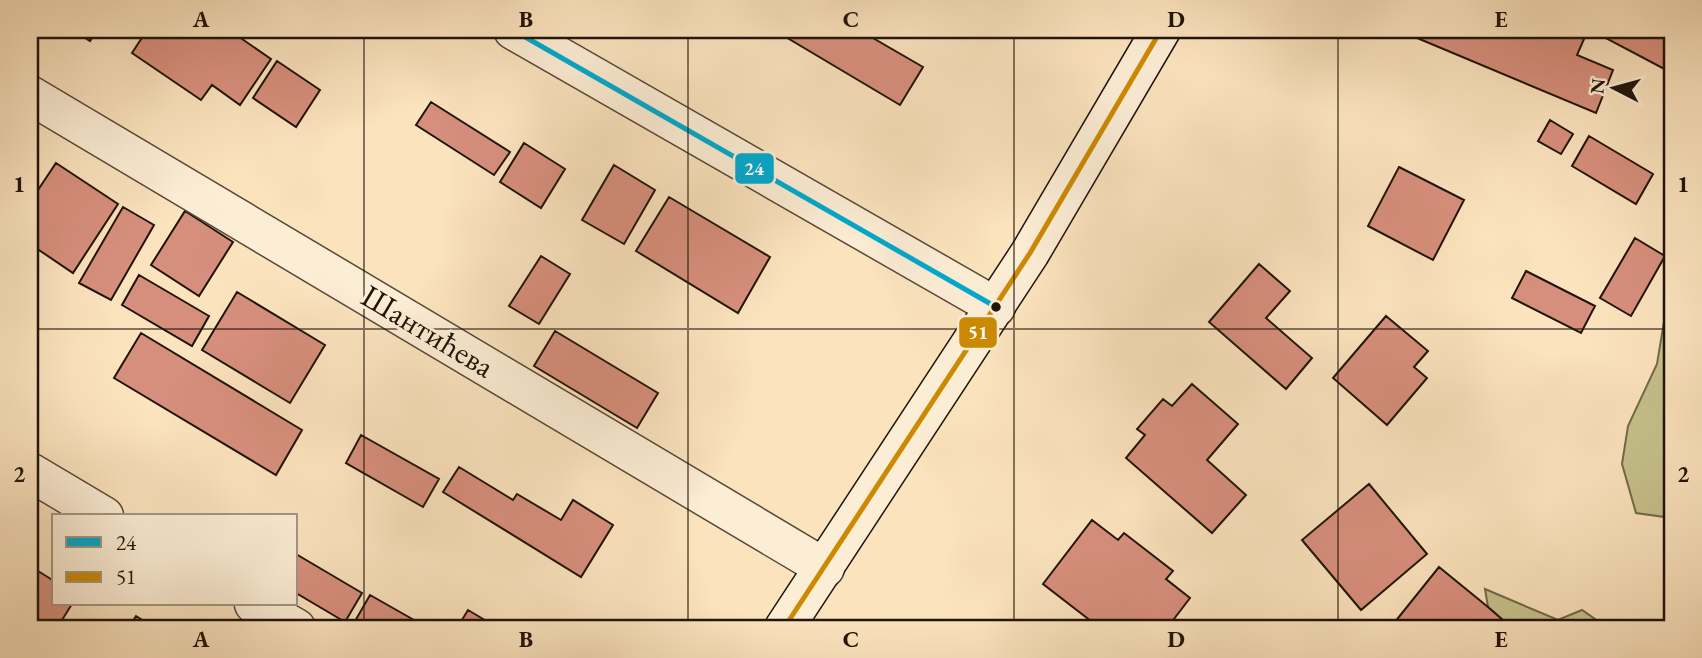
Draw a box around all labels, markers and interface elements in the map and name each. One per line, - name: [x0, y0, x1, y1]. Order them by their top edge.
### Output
- text: A: [192, 4, 210, 34]
- text: B: [519, 4, 533, 34]
- text: C: [843, 4, 859, 34]
- text: D: [1167, 4, 1185, 34]
- text: E: [1494, 4, 1508, 34]
- north arrow: [1580, 52, 1650, 122]
- text: N: [1584, 77, 1611, 95]
- line badge: 24: [734, 152, 775, 185]
- text: 24: [744, 156, 765, 181]
- text: 1: [13, 169, 25, 199]
- text: 1: [1677, 169, 1689, 199]
- street label: Шантићева: [354, 275, 502, 387]
- unlabelled marker: [989, 300, 1003, 314]
- line badge: 51: [958, 316, 998, 349]
- text: 51: [968, 320, 988, 345]
- text: 2: [13, 459, 25, 489]
- text: 2: [1677, 459, 1689, 489]
- legend: [52, 514, 298, 606]
- text: 24: [116, 529, 137, 556]
- text: 51: [116, 563, 136, 590]
- text: A: [192, 624, 210, 654]
- text: B: [519, 624, 533, 654]
- text: C: [843, 624, 859, 654]
- text: D: [1167, 624, 1185, 654]
- text: E: [1494, 624, 1508, 654]

